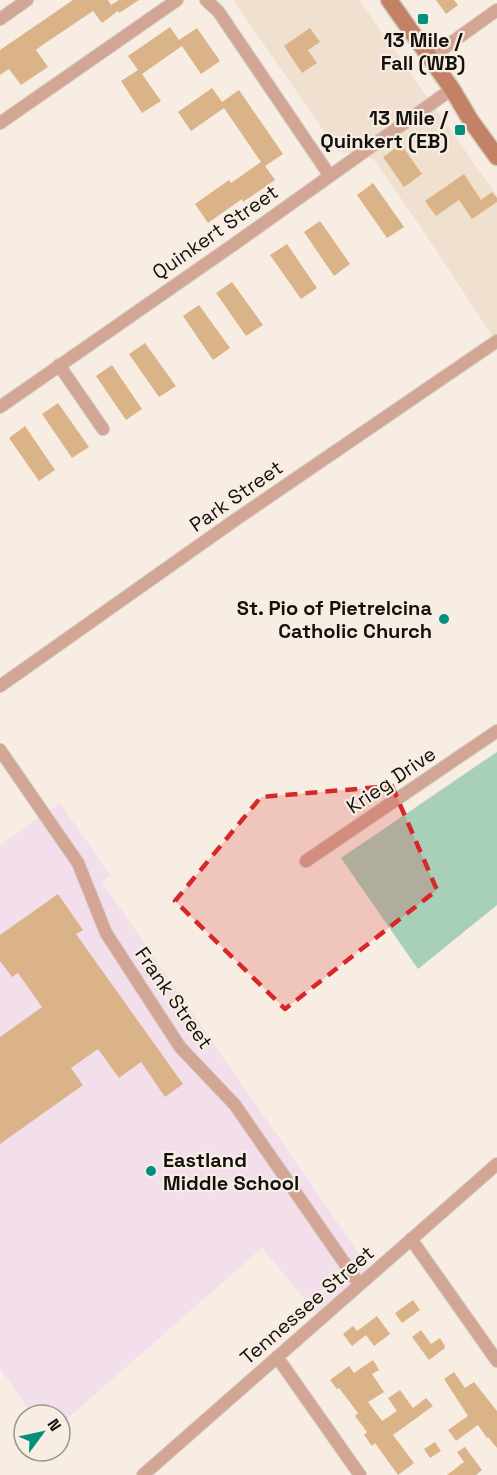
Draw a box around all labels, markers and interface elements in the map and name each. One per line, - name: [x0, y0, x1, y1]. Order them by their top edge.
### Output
- marker: 13 Mile / Fall (WB): [416, 12, 430, 26]
- place label: 13 Mile / Fall (WB): [381, 27, 465, 76]
- place label: 13 Mile / Quinkert (EB): [320, 105, 449, 154]
- marker: 13 Mile / Quinkert (EB): [453, 123, 467, 137]
- street label: Quinkert Street: [147, 179, 283, 285]
- street label: Park Street: [184, 454, 288, 538]
- place label: St. Pio of Pietrelcina Catholic Church: [237, 595, 432, 644]
- marker: St. Pio of Pietrelcina Catholic Church: [437, 612, 451, 626]
- street label: Krieg Drive: [341, 741, 441, 819]
- street label: Frank Street: [129, 942, 219, 1054]
- place label: Eastland Middle School: [163, 1147, 299, 1196]
- marker: Eastland Middle School: [144, 1164, 158, 1178]
- street label: Tennessee Street: [235, 1240, 379, 1370]
- north arrow: [12, 1403, 72, 1463]
- text: N: [42, 1415, 66, 1435]

